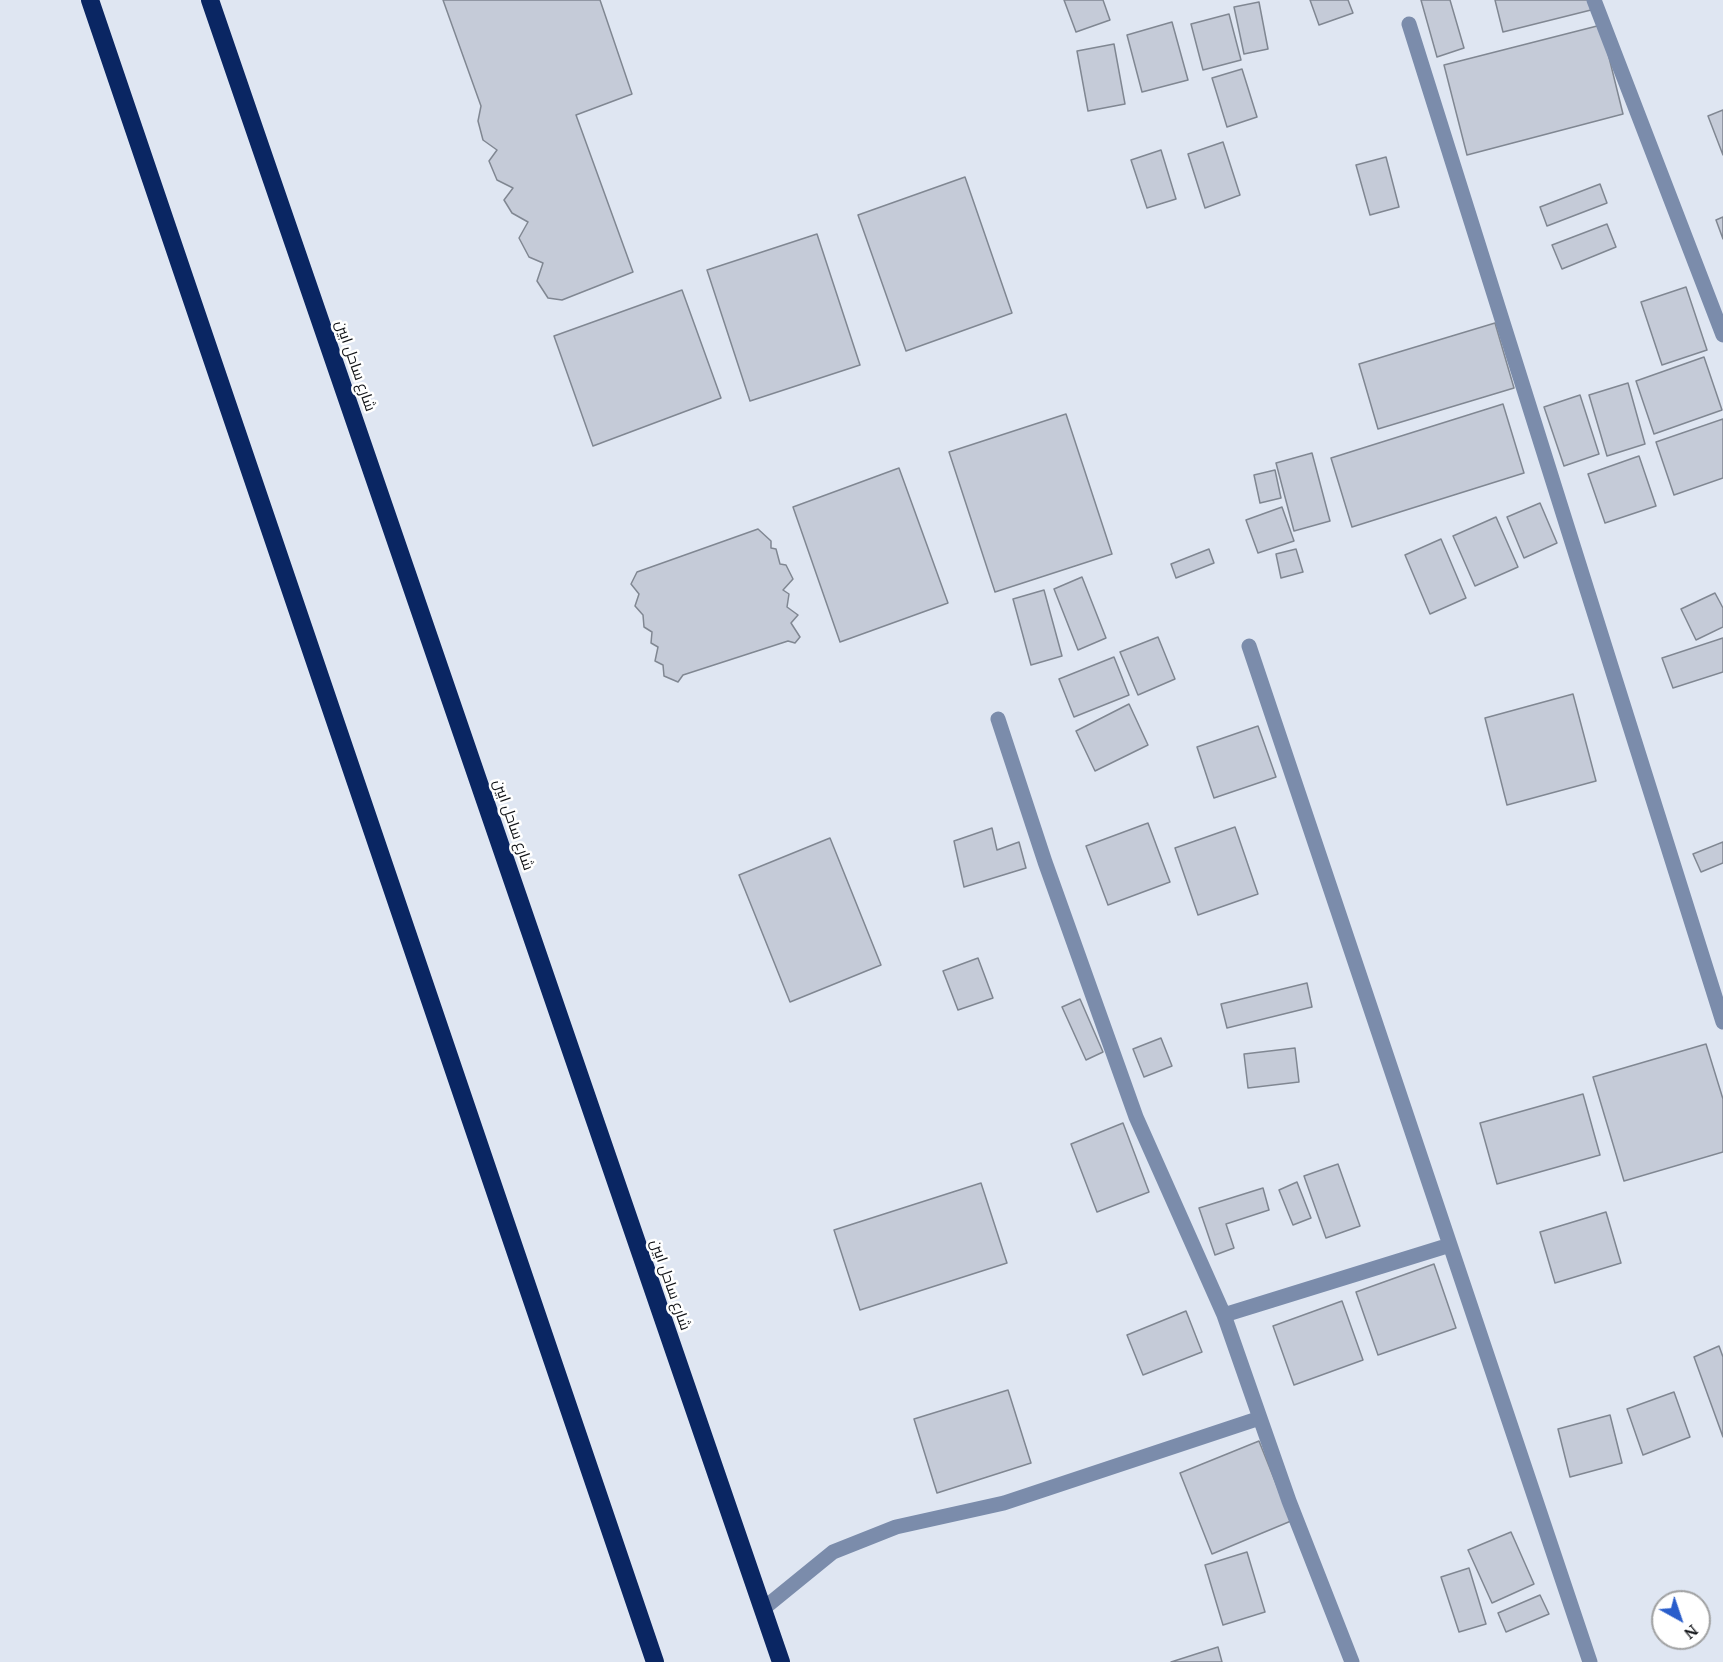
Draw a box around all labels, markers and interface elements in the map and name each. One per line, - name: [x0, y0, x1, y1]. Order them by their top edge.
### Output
- street label: شارع ساحل ابين: [331, 318, 379, 414]
- street label: شارع ساحل ابين: [489, 777, 537, 873]
- street label: شارع ساحل ابين: [646, 1237, 694, 1333]
- north arrow: [1651, 1590, 1711, 1650]
- text: N: [1680, 1620, 1703, 1645]

